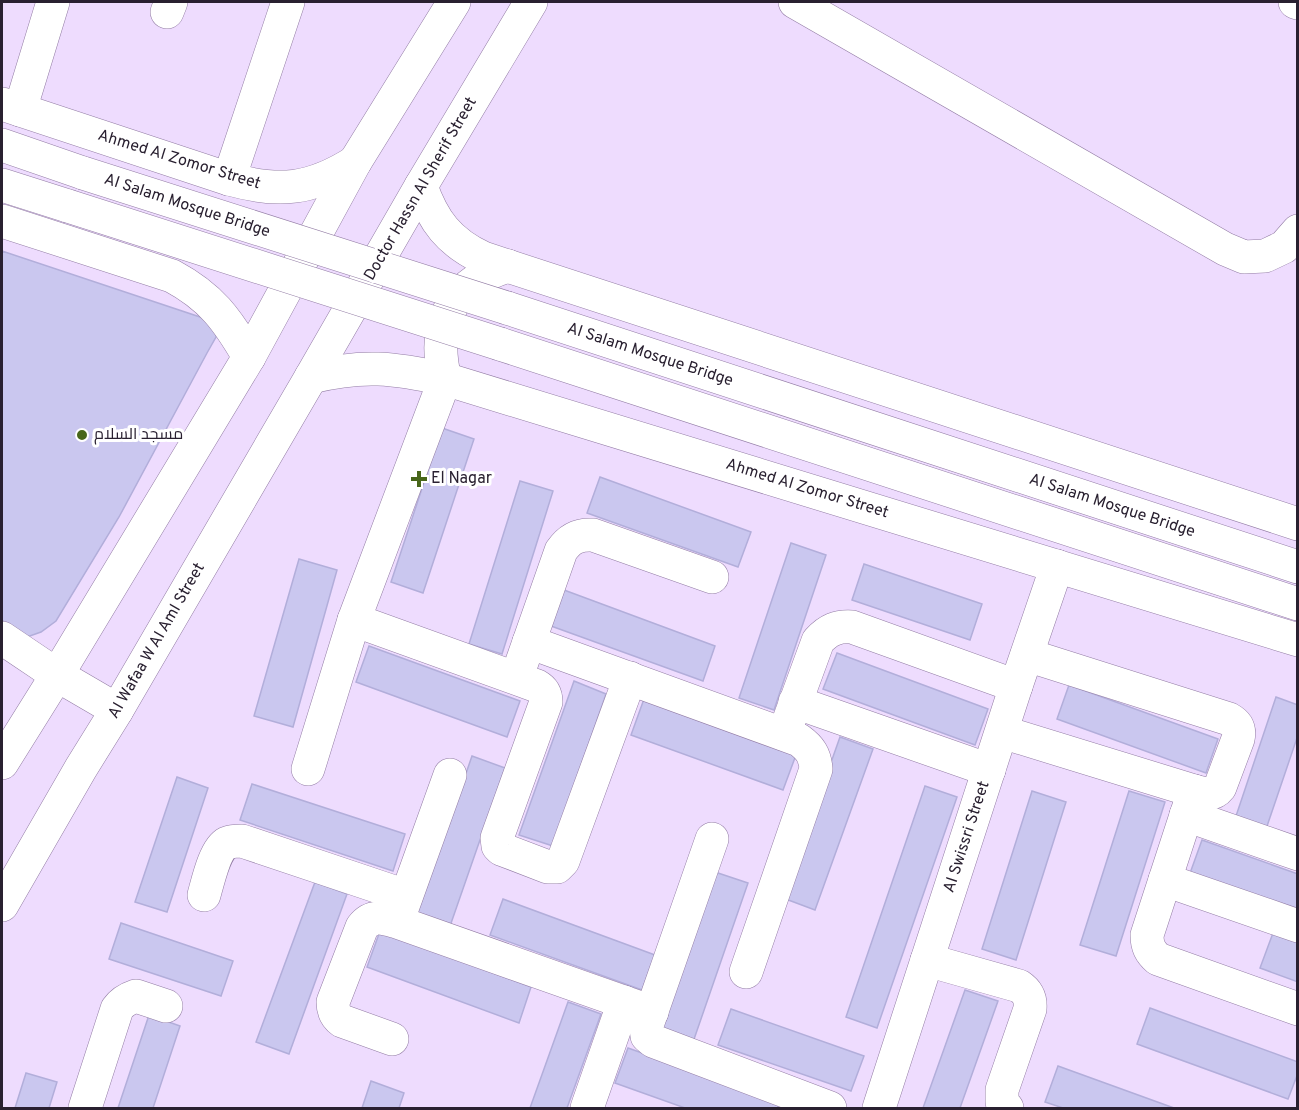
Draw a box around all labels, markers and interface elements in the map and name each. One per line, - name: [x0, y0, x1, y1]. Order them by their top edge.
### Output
- street label: Doctor Hassn Al Sherif Street: [360, 94, 482, 284]
- street label: Ahmed Al Zomor Street: [95, 126, 263, 194]
- street label: Al Salam Mosque Bridge: [101, 170, 273, 242]
- street label: Al Salam Mosque Bridge: [564, 319, 736, 391]
- place label: مسجد السلام: [94, 425, 183, 445]
- marker: مسجد السلام: [75, 428, 89, 442]
- street label: Ahmed Al Zomor Street: [723, 455, 891, 523]
- place label: El Nagar: [431, 469, 492, 489]
- street label: Al Salam Mosque Bridge: [1026, 470, 1198, 542]
- marker: El Nagar: [412, 472, 426, 486]
- street label: Al Wafaa W Al Aml Street: [104, 560, 210, 722]
- street label: Al Swissri Street: [940, 779, 994, 895]

